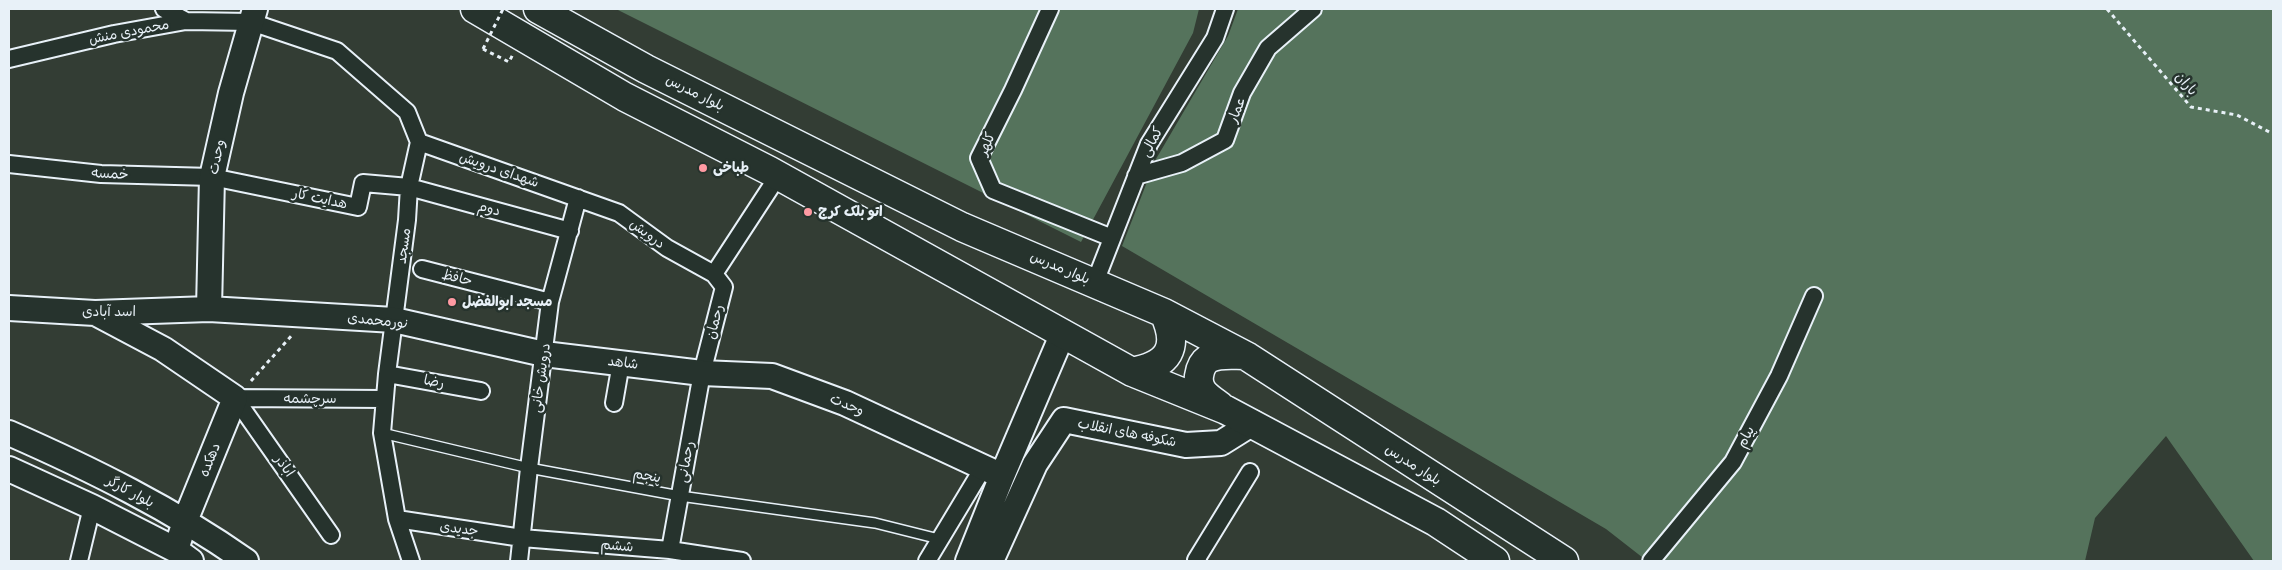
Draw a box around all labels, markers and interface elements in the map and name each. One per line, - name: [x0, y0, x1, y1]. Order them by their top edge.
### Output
- street label: محمودی منش: [87, 16, 171, 48]
- street label: باران: [2171, 69, 2201, 99]
- street label: بلوار مدرس: [663, 71, 727, 115]
- street label: عمار: [1224, 95, 1250, 125]
- street label: کمالی: [1137, 124, 1167, 160]
- street label: کلهر: [975, 130, 999, 158]
- street label: وحدت: [205, 138, 229, 176]
- street label: شهدای درویش: [457, 149, 541, 191]
- place label: طباخی: [713, 160, 749, 176]
- marker: طباخی: [697, 162, 709, 174]
- street label: خمسه: [91, 165, 129, 183]
- street label: هدایت کار: [291, 185, 349, 213]
- street label: دوم: [476, 198, 502, 220]
- place label: اتو بلک کرج: [818, 204, 883, 220]
- marker: اتو بلک کرج: [802, 206, 814, 218]
- street label: درویش: [626, 216, 668, 252]
- street label: مسجد: [393, 227, 415, 265]
- street label: بلوار مدرس: [1028, 248, 1092, 288]
- street label: حافظ: [440, 266, 474, 290]
- place label: مسجد ابوالفضل: [462, 294, 552, 310]
- marker: مسجد ابوالفضل: [446, 296, 458, 308]
- street label: رحمان: [703, 303, 727, 341]
- street label: اسد آبادی: [82, 304, 136, 320]
- street label: نورمحمدی: [347, 309, 409, 333]
- street label: درویش خانی: [528, 342, 554, 414]
- street label: شاهد: [607, 353, 639, 373]
- street label: رضا: [422, 372, 446, 392]
- street label: وحدت: [827, 390, 867, 420]
- street label: سرچشمه: [283, 391, 337, 407]
- street label: شکوفه های انقلاب: [1076, 415, 1178, 451]
- street label: پیام: [1733, 423, 1759, 451]
- street label: رحمانی: [674, 440, 698, 484]
- street label: دهکده: [196, 441, 224, 479]
- street label: بلوار مدرس: [1382, 441, 1444, 489]
- street label: اباذر: [270, 452, 298, 480]
- street label: پنجم: [632, 465, 662, 487]
- street label: بلوار کارگر: [103, 472, 157, 512]
- street label: جدیدی: [439, 518, 479, 540]
- street label: ششم: [600, 536, 634, 556]

